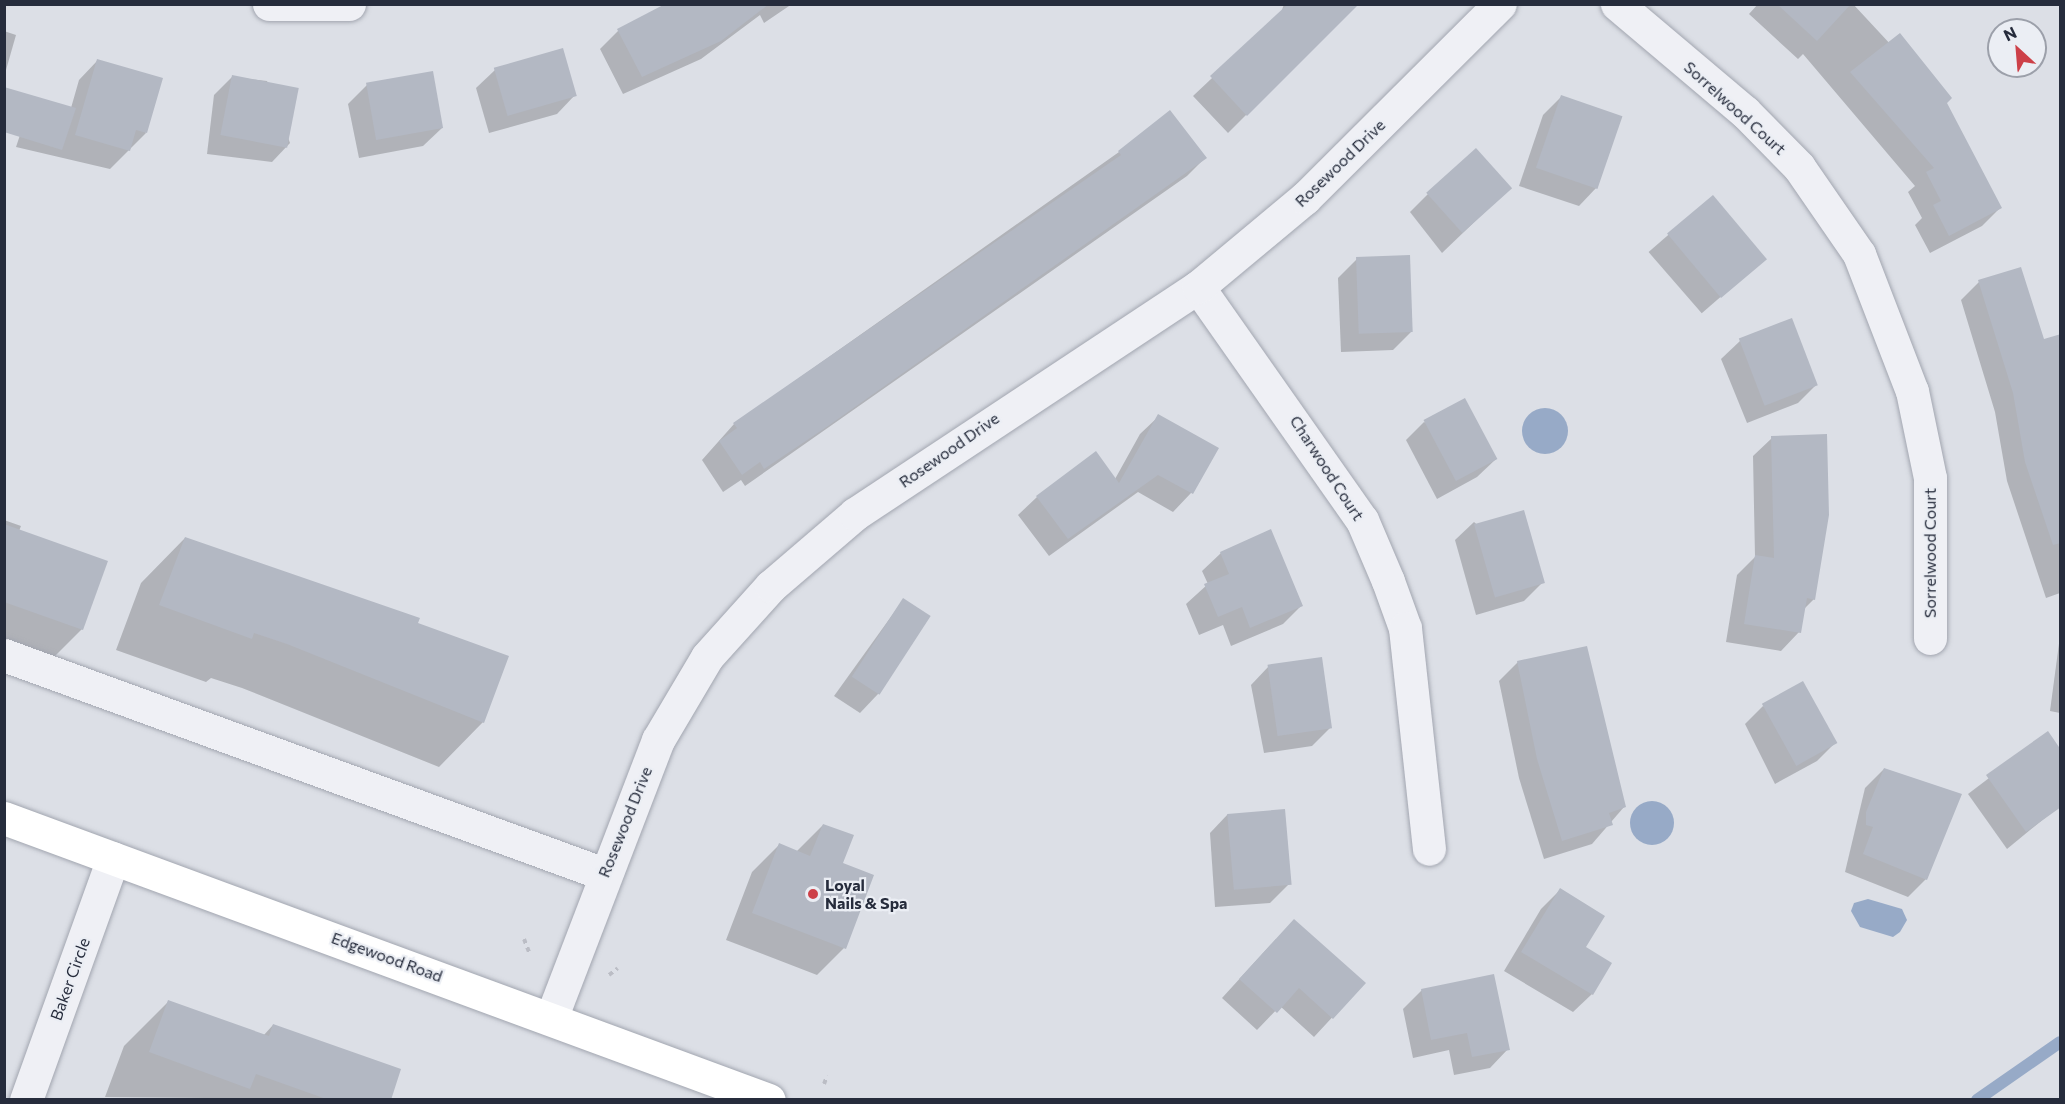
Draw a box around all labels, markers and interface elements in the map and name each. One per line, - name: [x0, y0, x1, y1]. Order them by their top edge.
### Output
- north arrow: [1987, 18, 2047, 78]
- text: N: [2000, 22, 2019, 44]
- street label: Sorrelwood Court: [1680, 57, 1790, 159]
- street label: Rosewood Drive: [1291, 115, 1389, 211]
- street label: Rosewood Drive: [895, 408, 1003, 492]
- street label: Charwood Court: [1286, 412, 1368, 524]
- street label: Sorrelwood Court: [1920, 488, 1940, 618]
- street label: Rosewood Drive: [594, 764, 656, 880]
- place label: Loyal Nails & Spa: [825, 875, 908, 913]
- marker: Loyal Nails & Spa: [806, 887, 820, 901]
- street label: Edgewood Road: [329, 928, 445, 986]
- street label: Baker Circle: [46, 935, 94, 1023]

